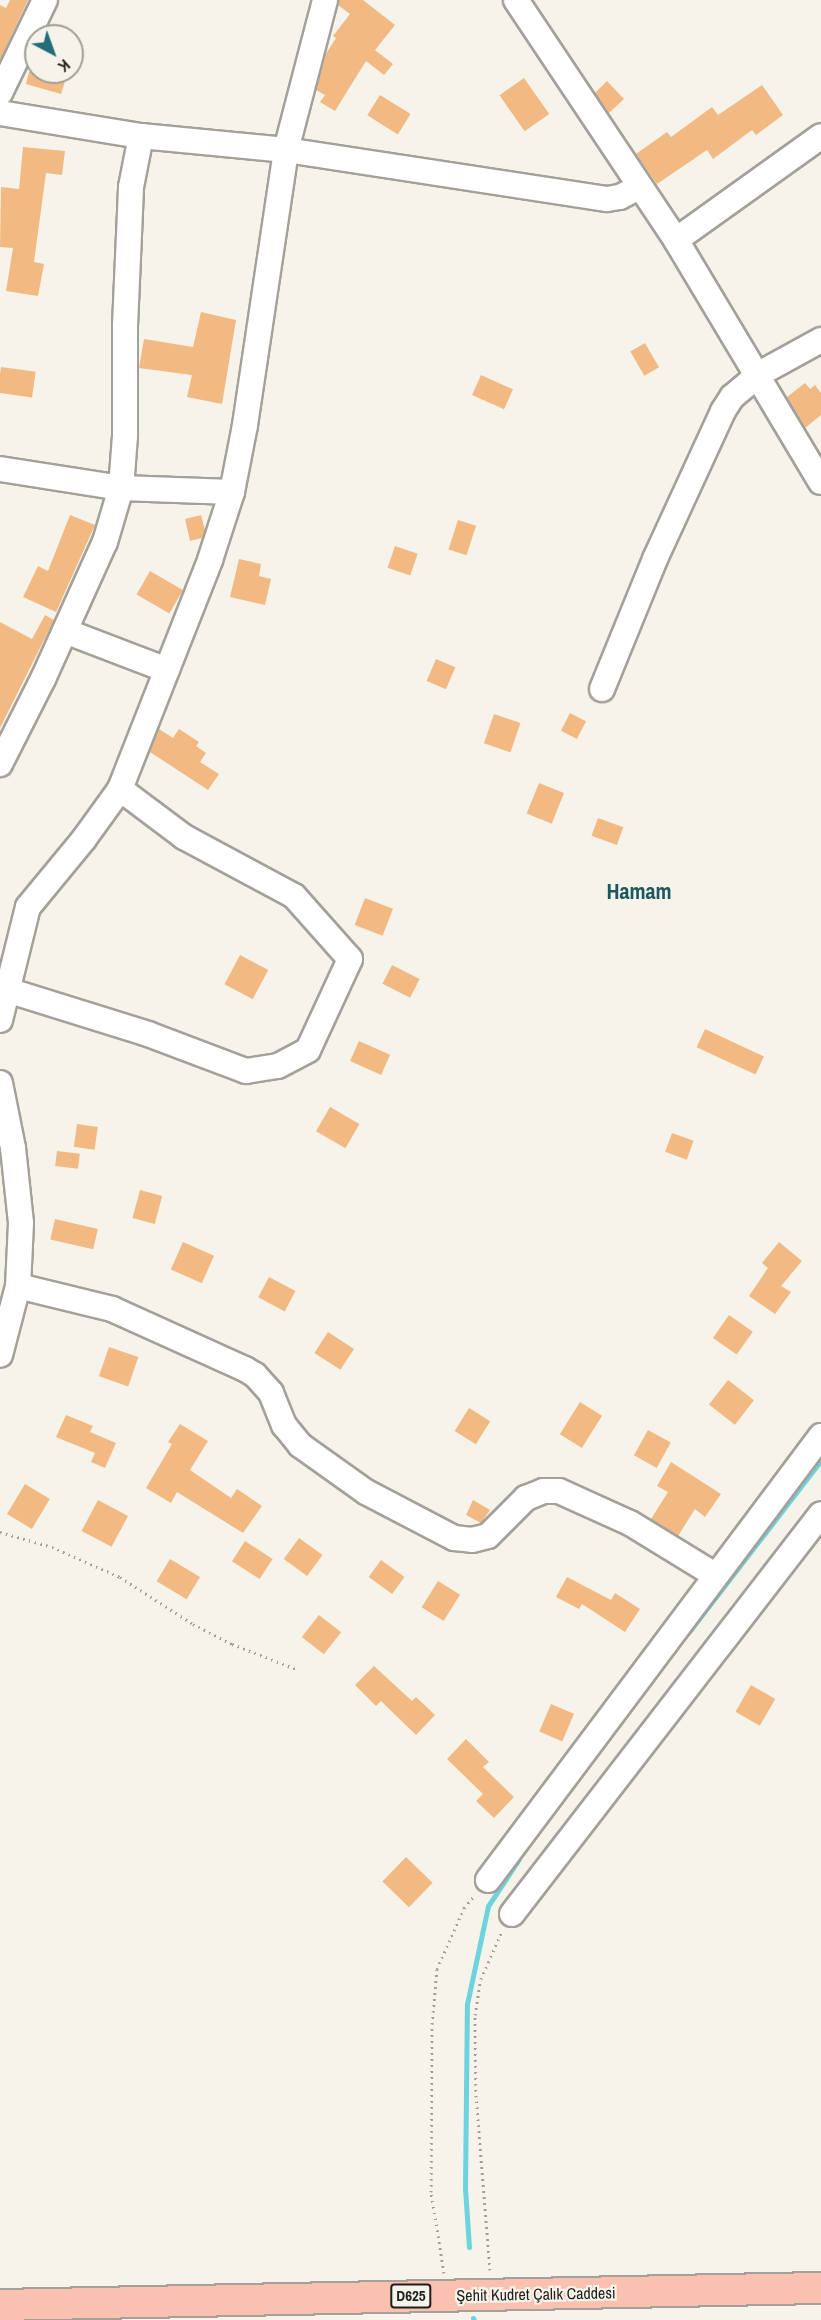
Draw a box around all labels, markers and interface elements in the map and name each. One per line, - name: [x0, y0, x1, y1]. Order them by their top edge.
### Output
- north arrow: [24, 24, 84, 84]
- text: K: [54, 55, 75, 77]
- district label: Hamam: [606, 879, 672, 905]
- street label: Şehit Kudret Çalık Caddesi: [456, 2283, 616, 2305]
- road number: D625: [390, 2284, 432, 2308]

